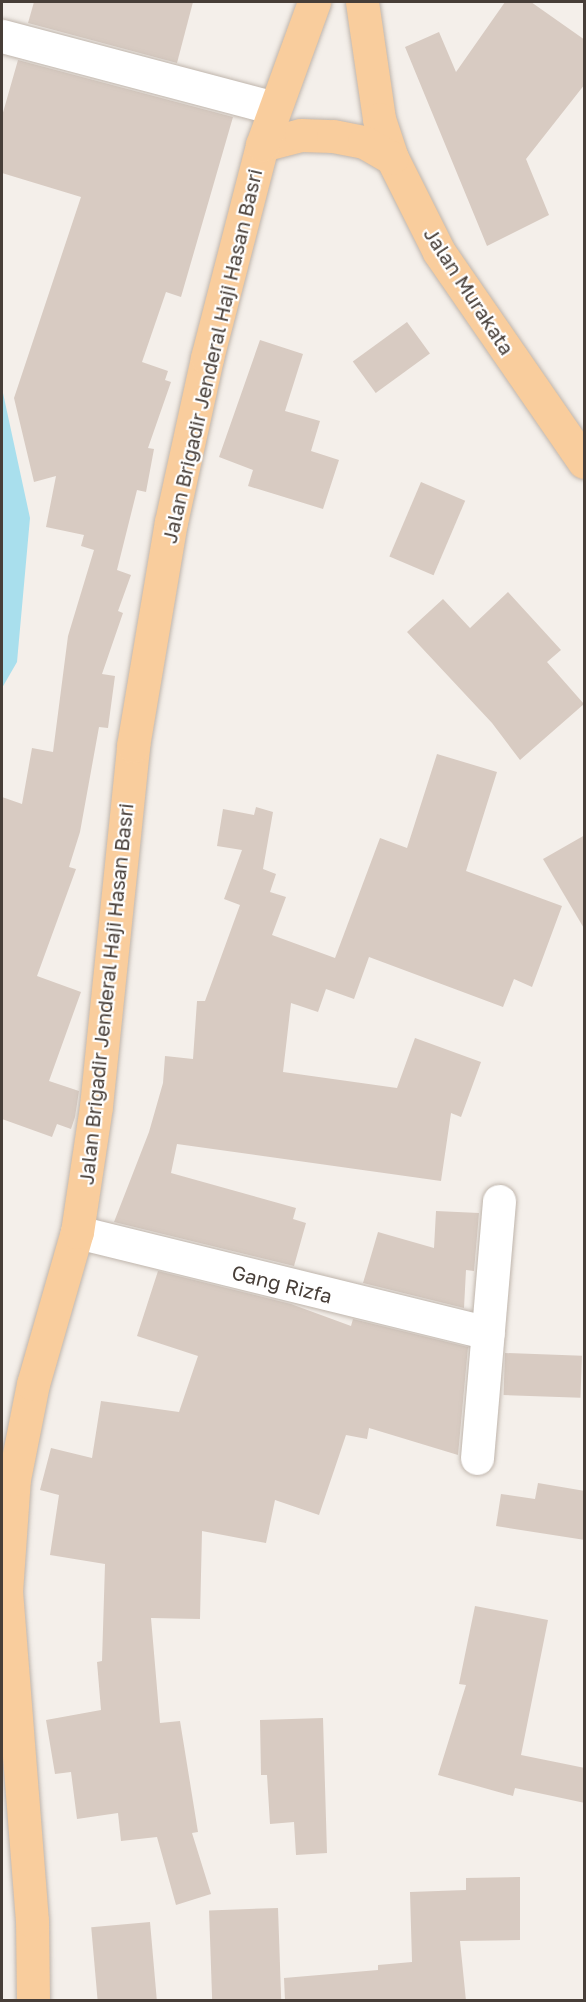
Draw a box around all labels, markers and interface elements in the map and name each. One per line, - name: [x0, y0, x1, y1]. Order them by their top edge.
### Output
- street label: Jalan Brigadir Jenderal Haji Hasan Basri: [157, 166, 267, 546]
- street label: Jalan Murakata: [419, 223, 519, 359]
- street label: Jalan Brigadir Jenderal Haji Hasan Basri: [74, 802, 138, 1186]
- street label: Gang Rizfa: [229, 1260, 335, 1308]

